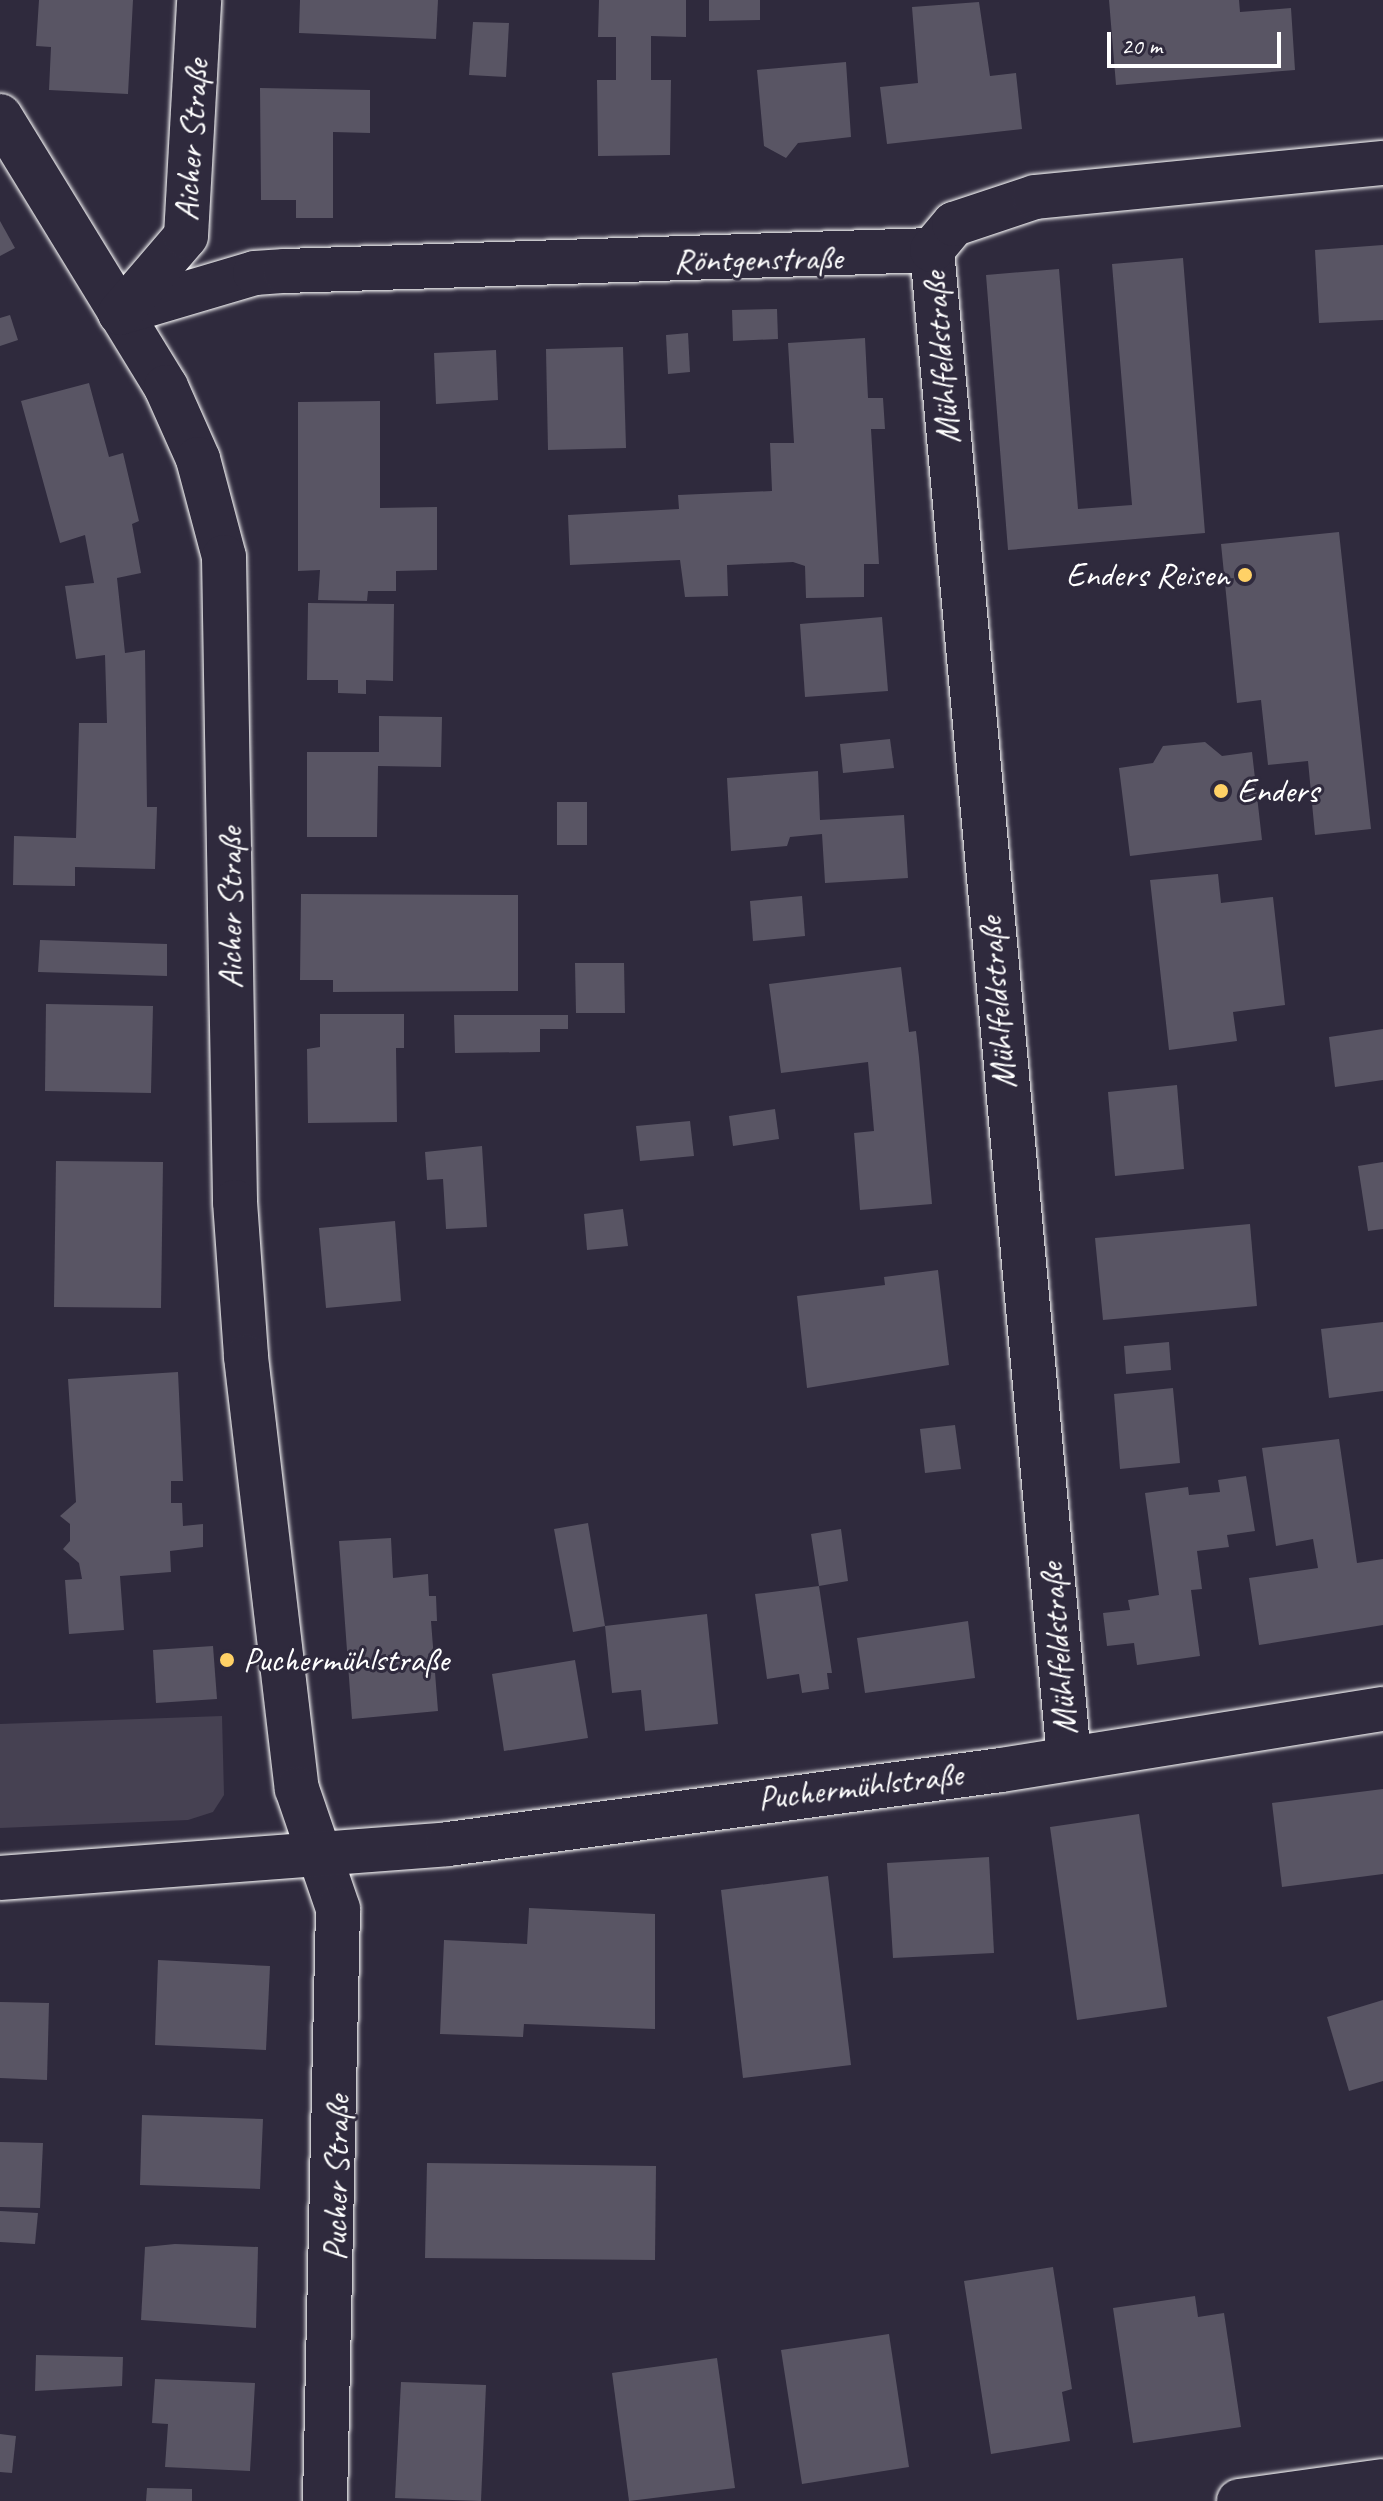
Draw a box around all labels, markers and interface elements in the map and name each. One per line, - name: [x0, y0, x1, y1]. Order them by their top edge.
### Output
- scale bar: [1111, 16, 1285, 66]
- text: 20 m: [1121, 31, 1162, 61]
- street label: Aicher Straße: [165, 57, 217, 223]
- street label: Röntgenstraße: [673, 237, 843, 281]
- street label: Mühlfeldstraße: [913, 270, 969, 446]
- place label: Enders Reisen: [1066, 555, 1229, 595]
- marker: Enders Reisen: [1236, 566, 1254, 584]
- place label: Enders: [1237, 771, 1319, 811]
- marker: Enders: [1212, 782, 1230, 800]
- street label: Aicher Straße: [210, 827, 250, 989]
- street label: Mühlfeldstraße: [969, 915, 1025, 1091]
- street label: Mühlfeldstraße: [1030, 1561, 1086, 1737]
- place label: Puchermühlstraße: [243, 1640, 449, 1680]
- marker: Puchermühlstraße: [218, 1651, 236, 1669]
- street label: Puchermühlstraße: [755, 1753, 965, 1819]
- street label: Pucher Straße: [314, 2094, 358, 2262]

